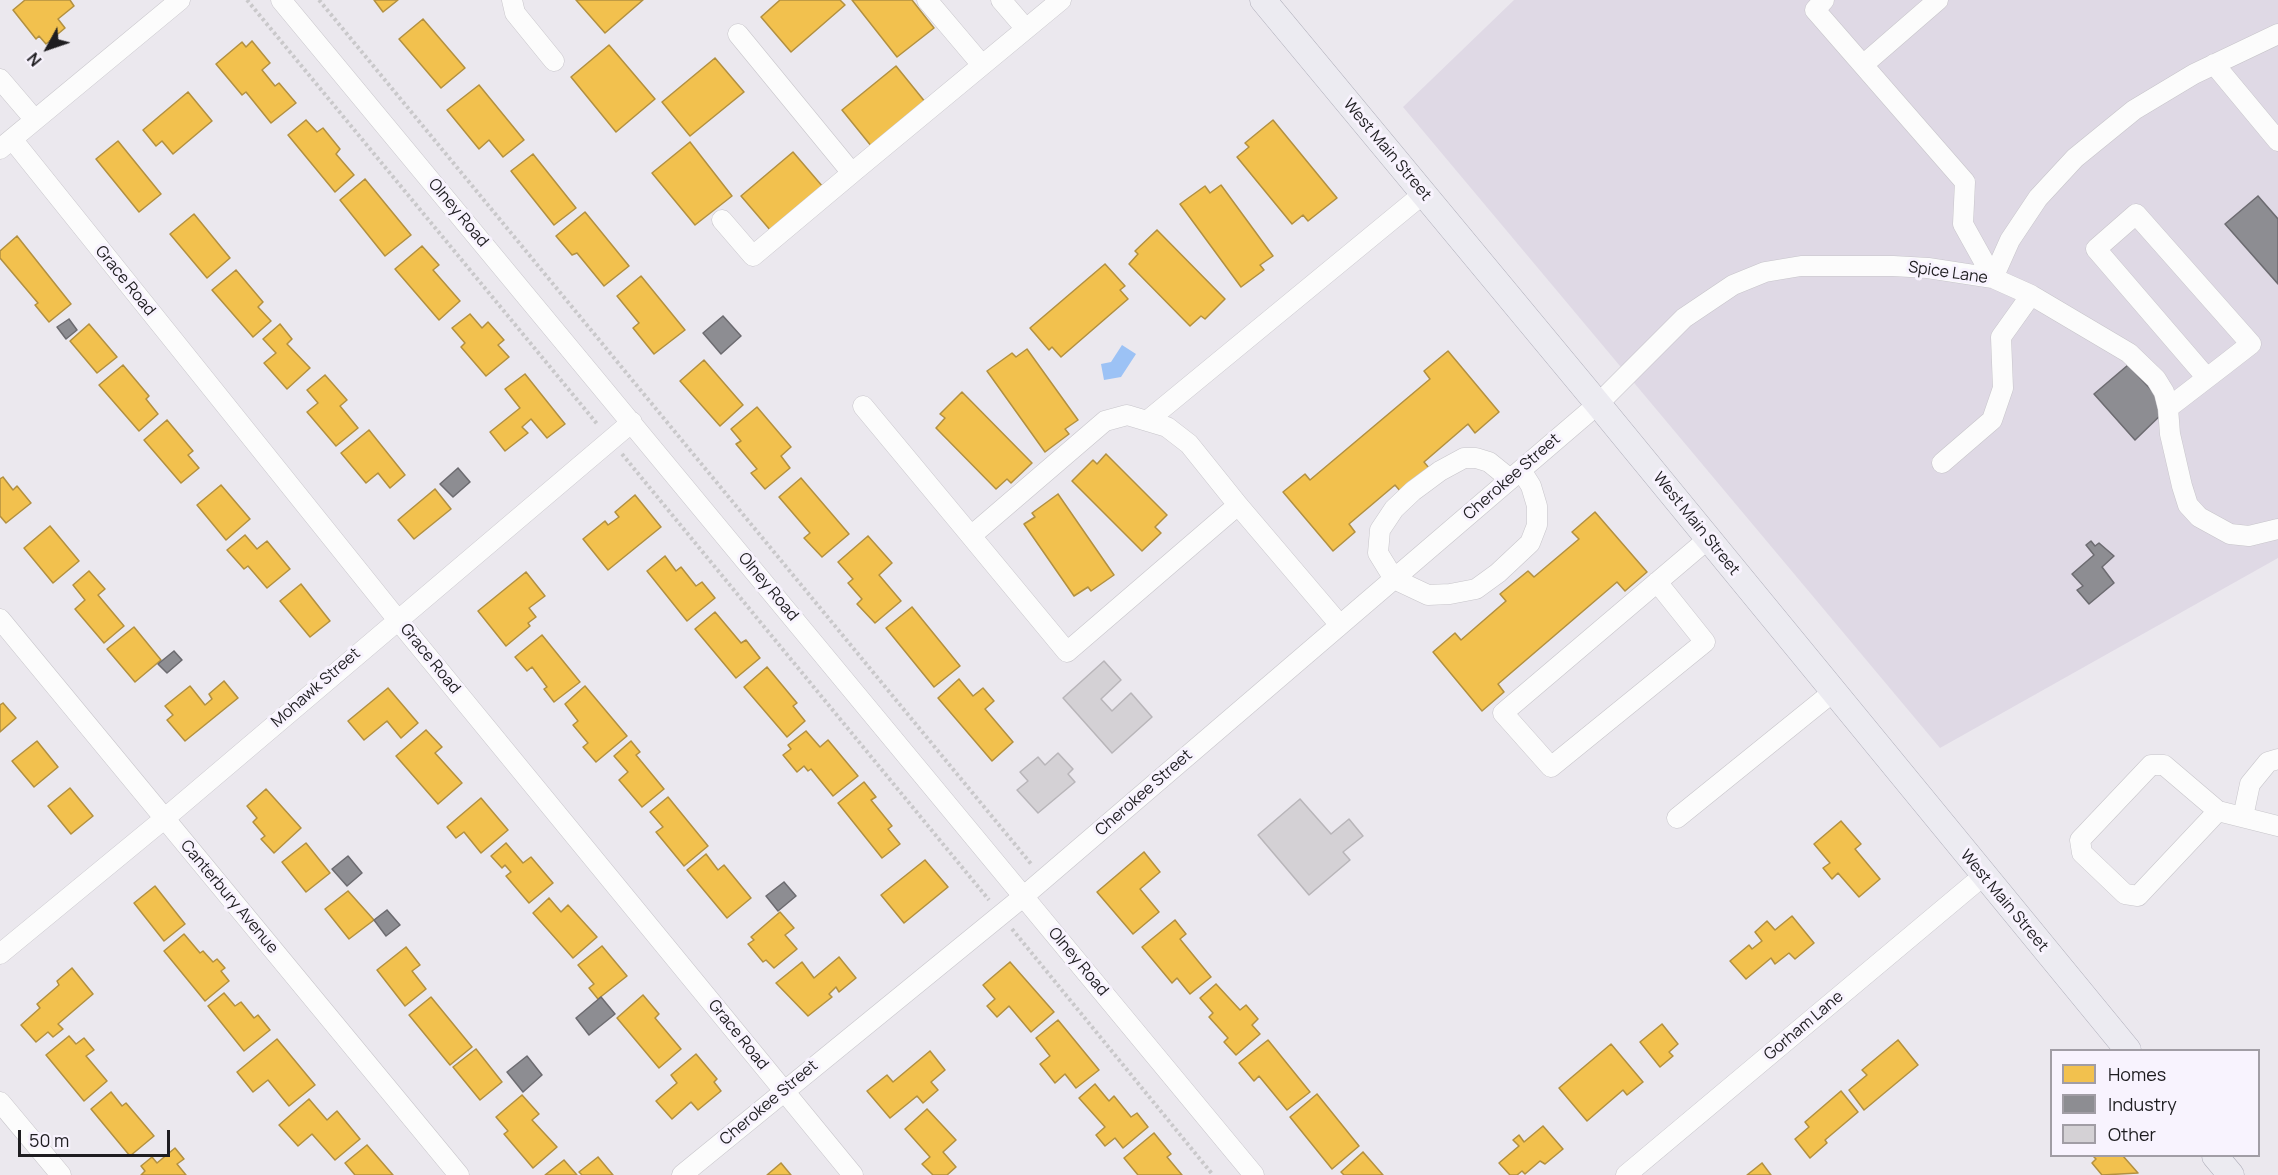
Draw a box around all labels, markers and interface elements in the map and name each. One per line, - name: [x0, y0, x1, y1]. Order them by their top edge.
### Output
- north arrow: [18, 18, 78, 78]
- text: N: [22, 48, 46, 71]
- street label: West Main Street: [1339, 95, 1435, 205]
- street label: Olney Road: [424, 175, 492, 251]
- street label: Grace Road: [91, 242, 159, 320]
- street label: Spice Lane: [1907, 258, 1989, 288]
- street label: Cherokee Street: [1460, 430, 1564, 524]
- street label: West Main Street: [1649, 469, 1743, 579]
- street label: Olney Road: [734, 549, 802, 625]
- street label: Grace Road: [396, 620, 464, 698]
- street label: Mohawk Street: [268, 644, 364, 732]
- street label: Cherokee Street: [1092, 746, 1196, 840]
- street label: Canterbury Avenue: [176, 836, 282, 958]
- street label: West Main Street: [1956, 846, 2052, 956]
- street label: Olney Road: [1044, 924, 1112, 1000]
- street label: Gorham Lane: [1760, 987, 1848, 1065]
- street label: Grace Road: [704, 996, 772, 1074]
- legend: [2050, 1049, 2260, 1157]
- street label: Cherokee Street: [716, 1056, 822, 1150]
- text: Homes: [2108, 1062, 2166, 1086]
- text: Industry: [2108, 1092, 2177, 1116]
- scale bar: [21, 1118, 172, 1156]
- text: Other: [2108, 1122, 2156, 1146]
- text: 50 m: [29, 1128, 69, 1152]

